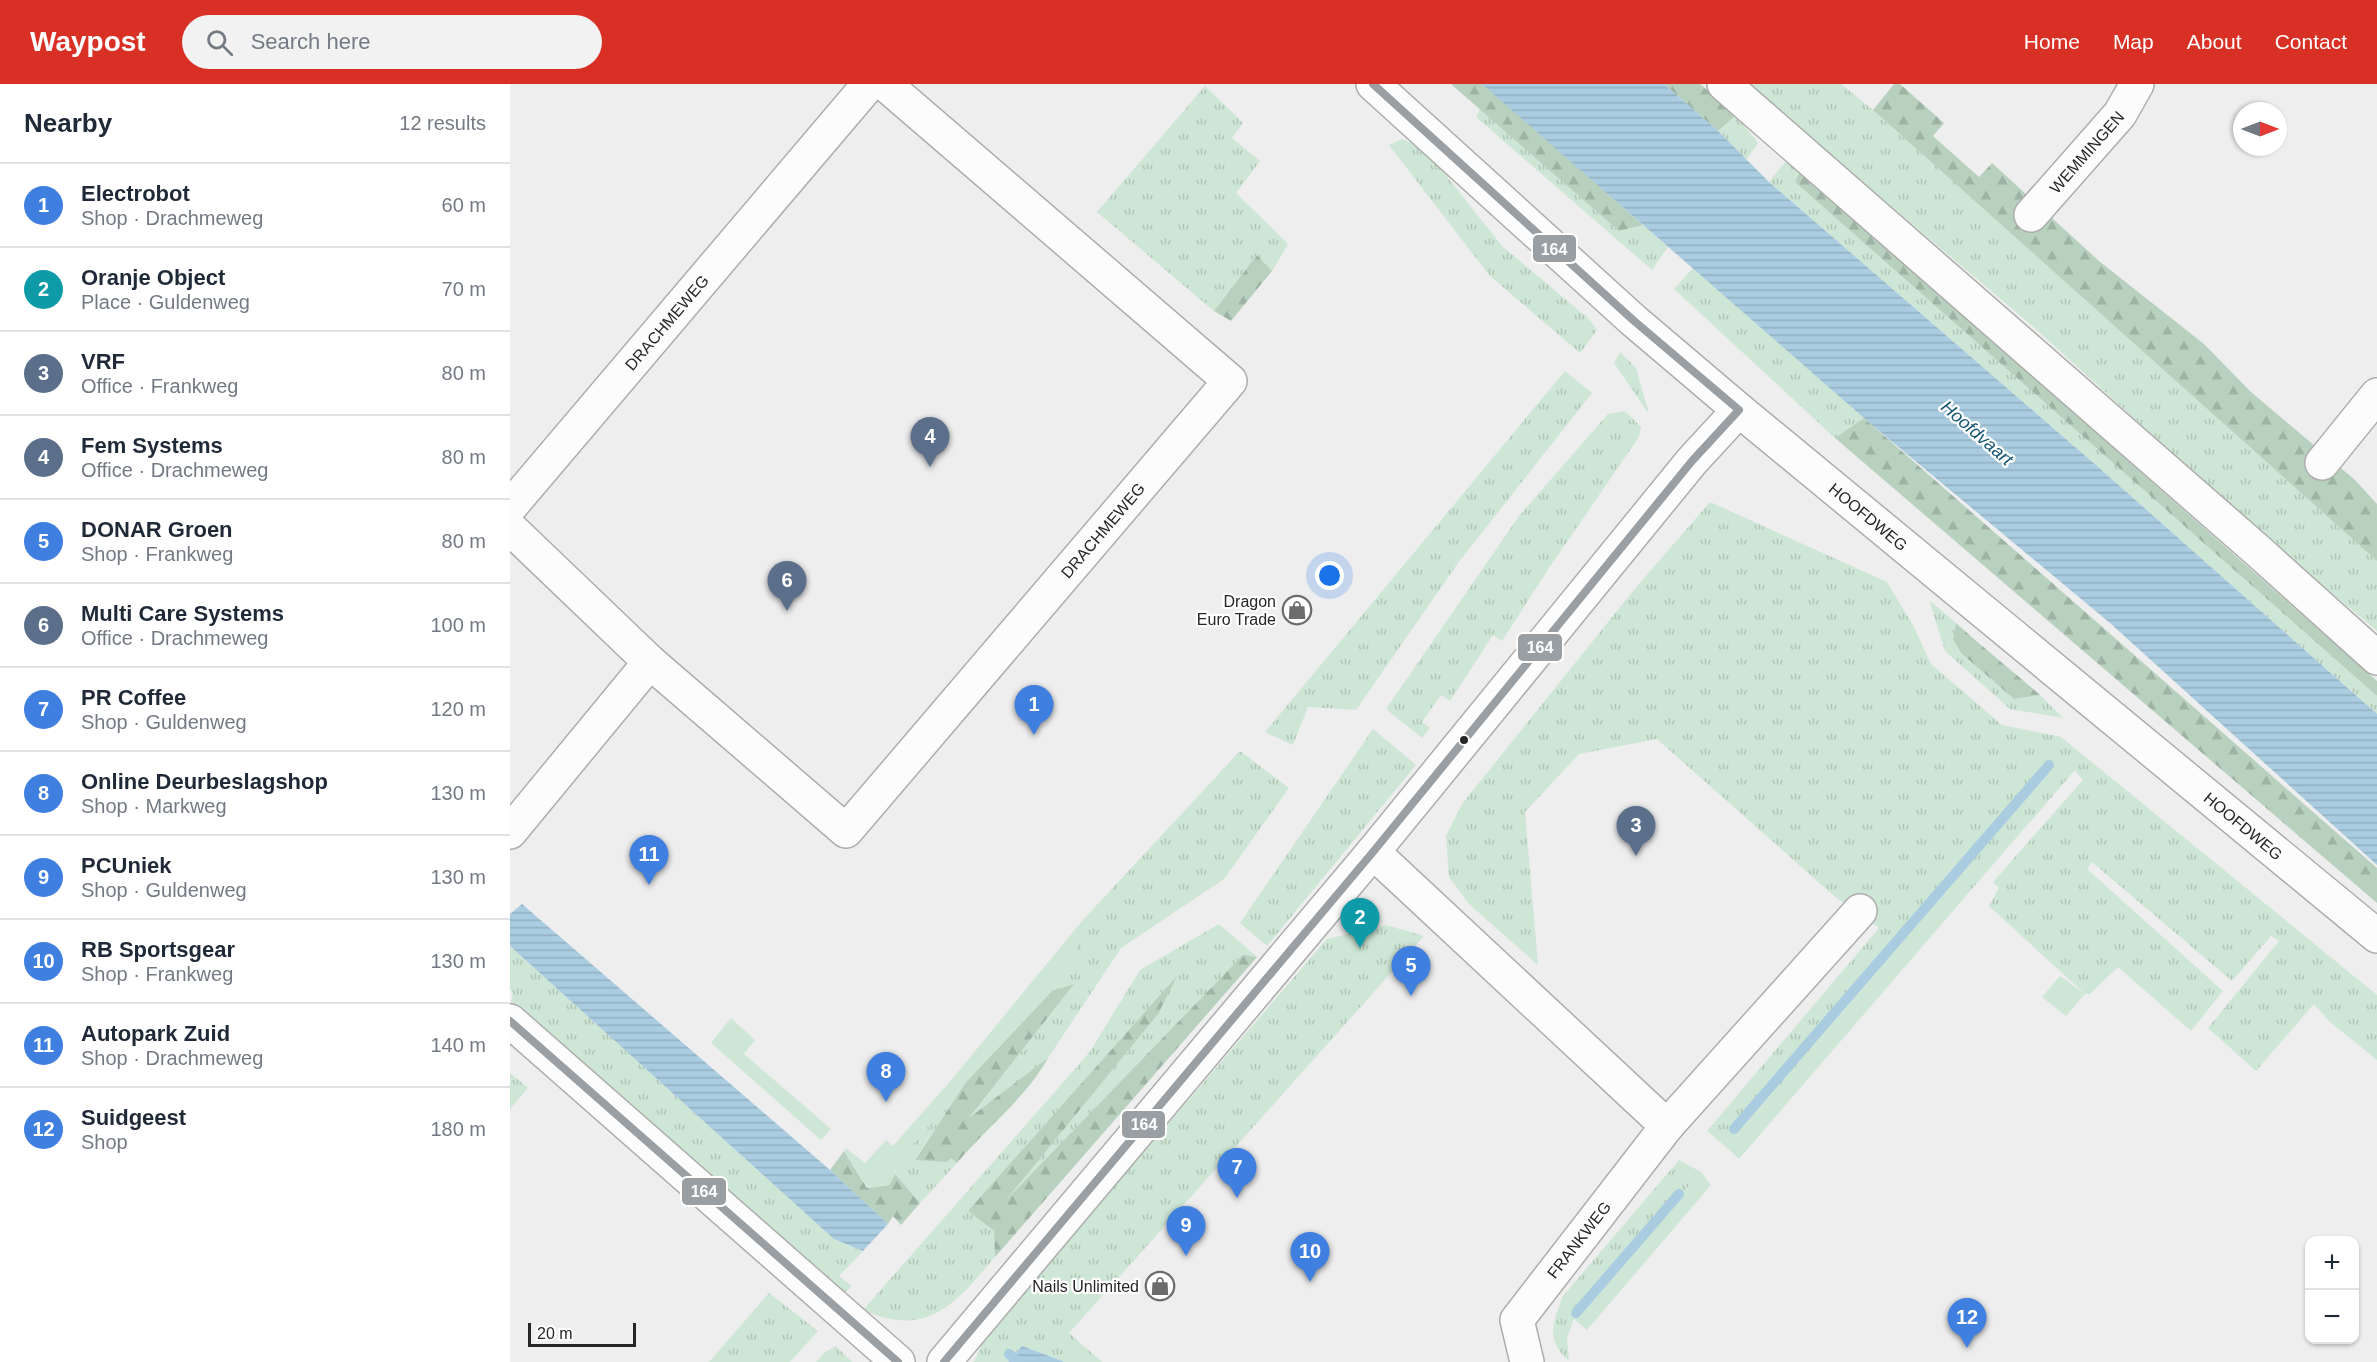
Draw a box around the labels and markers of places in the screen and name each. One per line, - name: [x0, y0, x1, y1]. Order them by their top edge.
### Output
- pin: 4: [910, 418, 950, 467]
- pin: 6: [768, 562, 806, 611]
- place label: Dragon Euro Trade: [1197, 593, 1276, 628]
- shop icon: Dragon Euro Trade: [1281, 594, 1313, 626]
- pin: 1: [1014, 686, 1054, 735]
- unlabelled marker: [1458, 734, 1470, 746]
- pin: 3: [1616, 806, 1656, 856]
- pin: 11: [630, 836, 668, 885]
- pin: 2: [1340, 898, 1380, 948]
- pin: 5: [1392, 946, 1430, 996]
- pin: 8: [866, 1052, 905, 1102]
- pin: 7: [1218, 1148, 1256, 1198]
- pin: 9: [1166, 1206, 1206, 1256]
- pin: 10: [1290, 1232, 1330, 1282]
- shop icon: Nails Unlimited: [1144, 1270, 1176, 1302]
- place label: Nails Unlimited: [1032, 1278, 1139, 1295]
- pin: 12: [1948, 1298, 1986, 1348]

